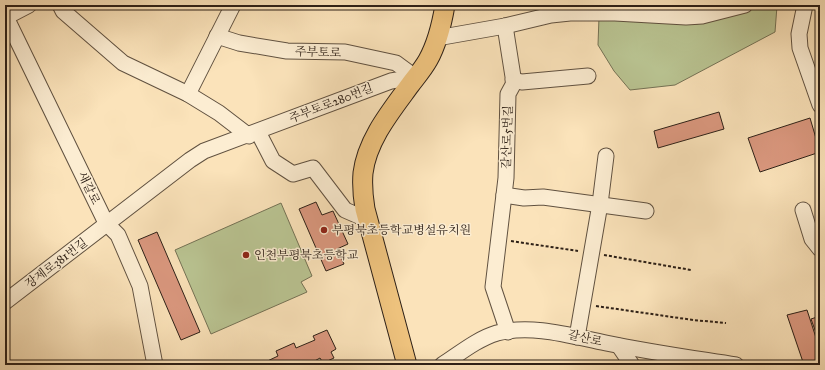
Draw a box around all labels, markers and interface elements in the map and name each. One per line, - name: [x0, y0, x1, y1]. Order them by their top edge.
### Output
- street label: 주부토로: [295, 44, 342, 60]
- street label: 주부토로280번길: [287, 81, 375, 125]
- street label: 갈산로5번길: [499, 105, 515, 169]
- street label: 새갈로: [75, 169, 103, 207]
- place label: 부평북초등학교병설유치원: [332, 223, 471, 237]
- marker: 부평북초등학교병설유치원: [319, 225, 329, 235]
- street label: 장제로381번길: [22, 235, 90, 291]
- place label: 인천부평북초등학교: [254, 248, 359, 262]
- marker: 인천부평북초등학교: [241, 250, 251, 260]
- street label: 갈산로: [566, 327, 604, 349]

